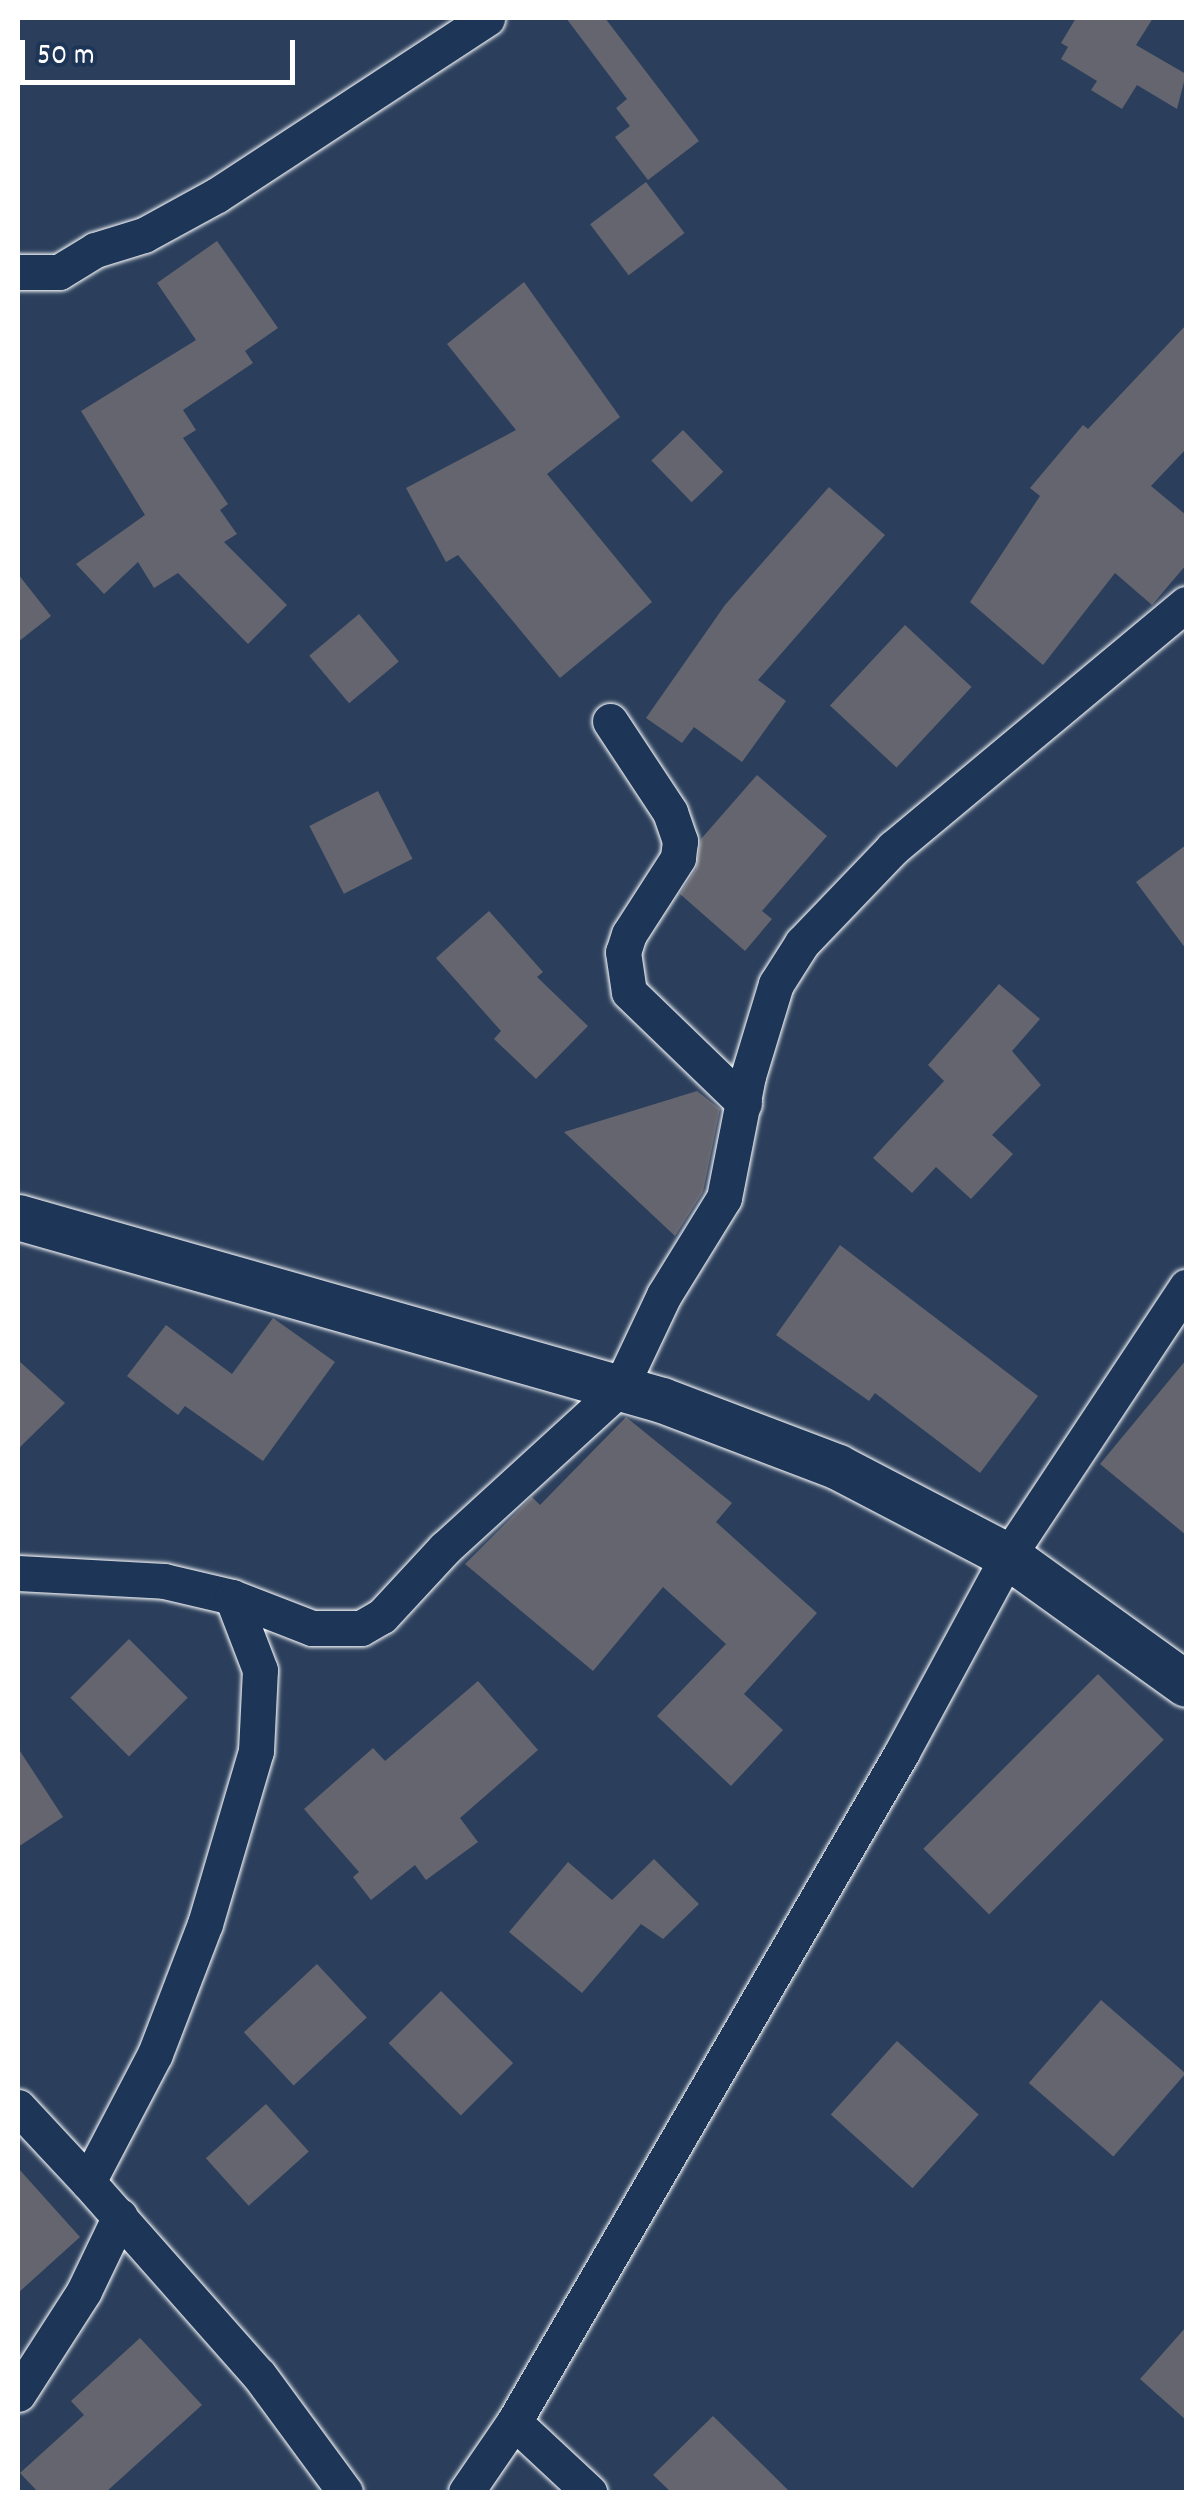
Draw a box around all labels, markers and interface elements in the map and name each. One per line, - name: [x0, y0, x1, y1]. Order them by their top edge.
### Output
- scale bar: [25, 20, 300, 82]
- text: 50 m: [37, 36, 95, 79]

